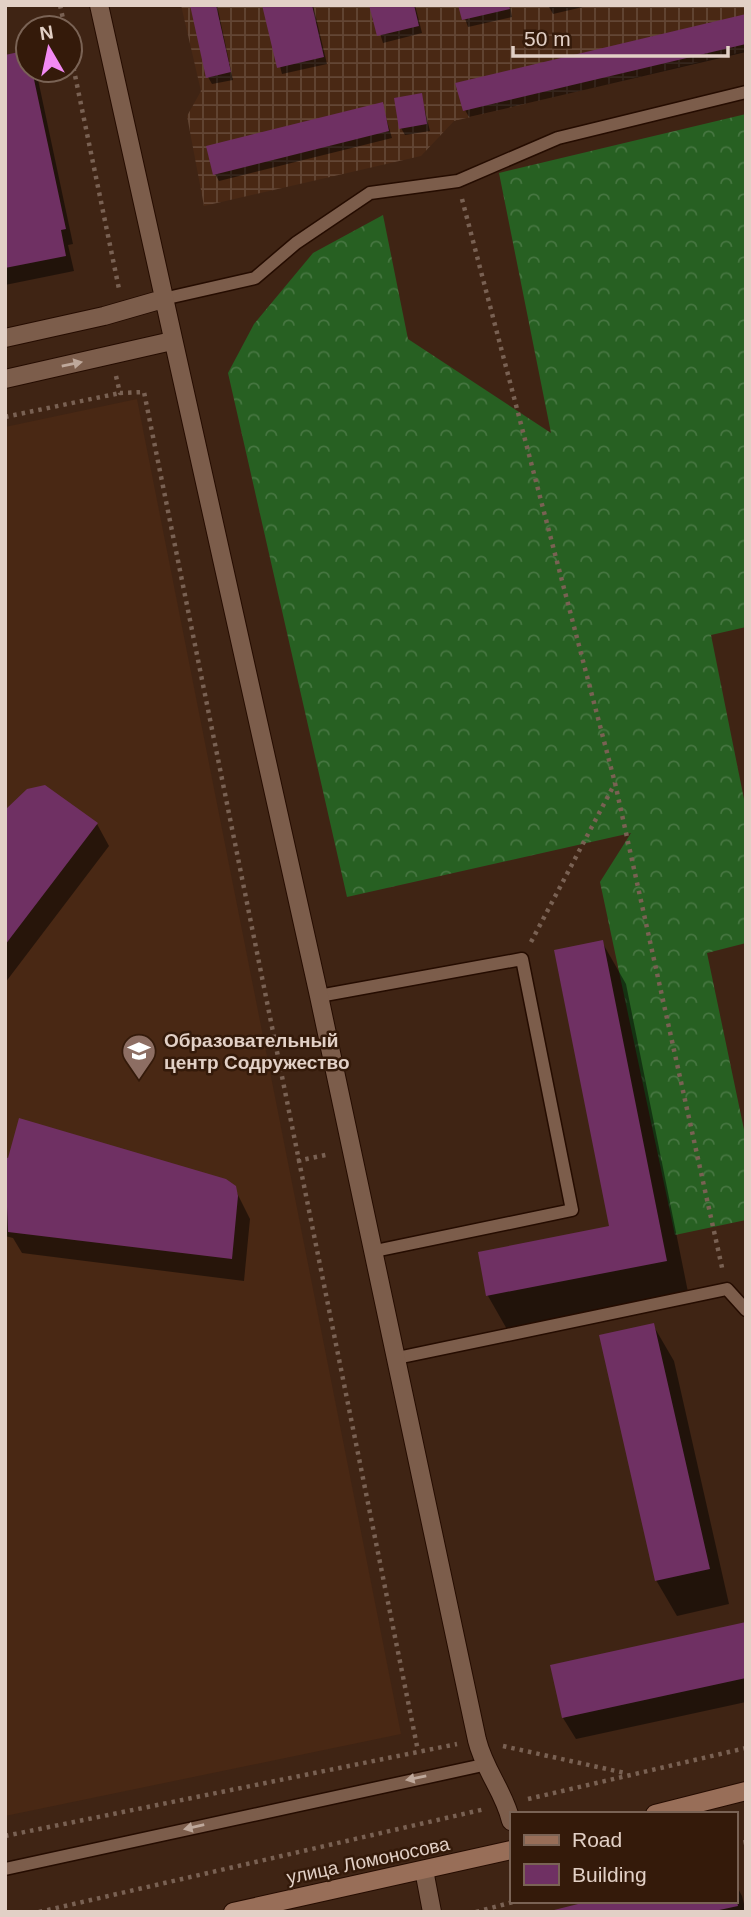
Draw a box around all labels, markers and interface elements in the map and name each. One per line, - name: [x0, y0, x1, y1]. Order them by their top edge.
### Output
- north arrow: [14, 14, 84, 84]
- scale bar: [513, 14, 728, 58]
- text: N: [38, 21, 55, 44]
- text: 50 m: [524, 27, 571, 50]
- one-way arrow: [61, 359, 83, 370]
- place label: Образовательный центр Содружество: [164, 1030, 350, 1073]
- school or university icon: Образовательный центр Содружество: [120, 1032, 158, 1081]
- one-way arrow: [405, 1772, 427, 1783]
- legend: [510, 1812, 737, 1903]
- one-way arrow: [183, 1822, 205, 1833]
- text: Road: [572, 1828, 622, 1851]
- street label: улица Ломоносова: [285, 1833, 452, 1888]
- text: Building: [572, 1863, 647, 1886]

